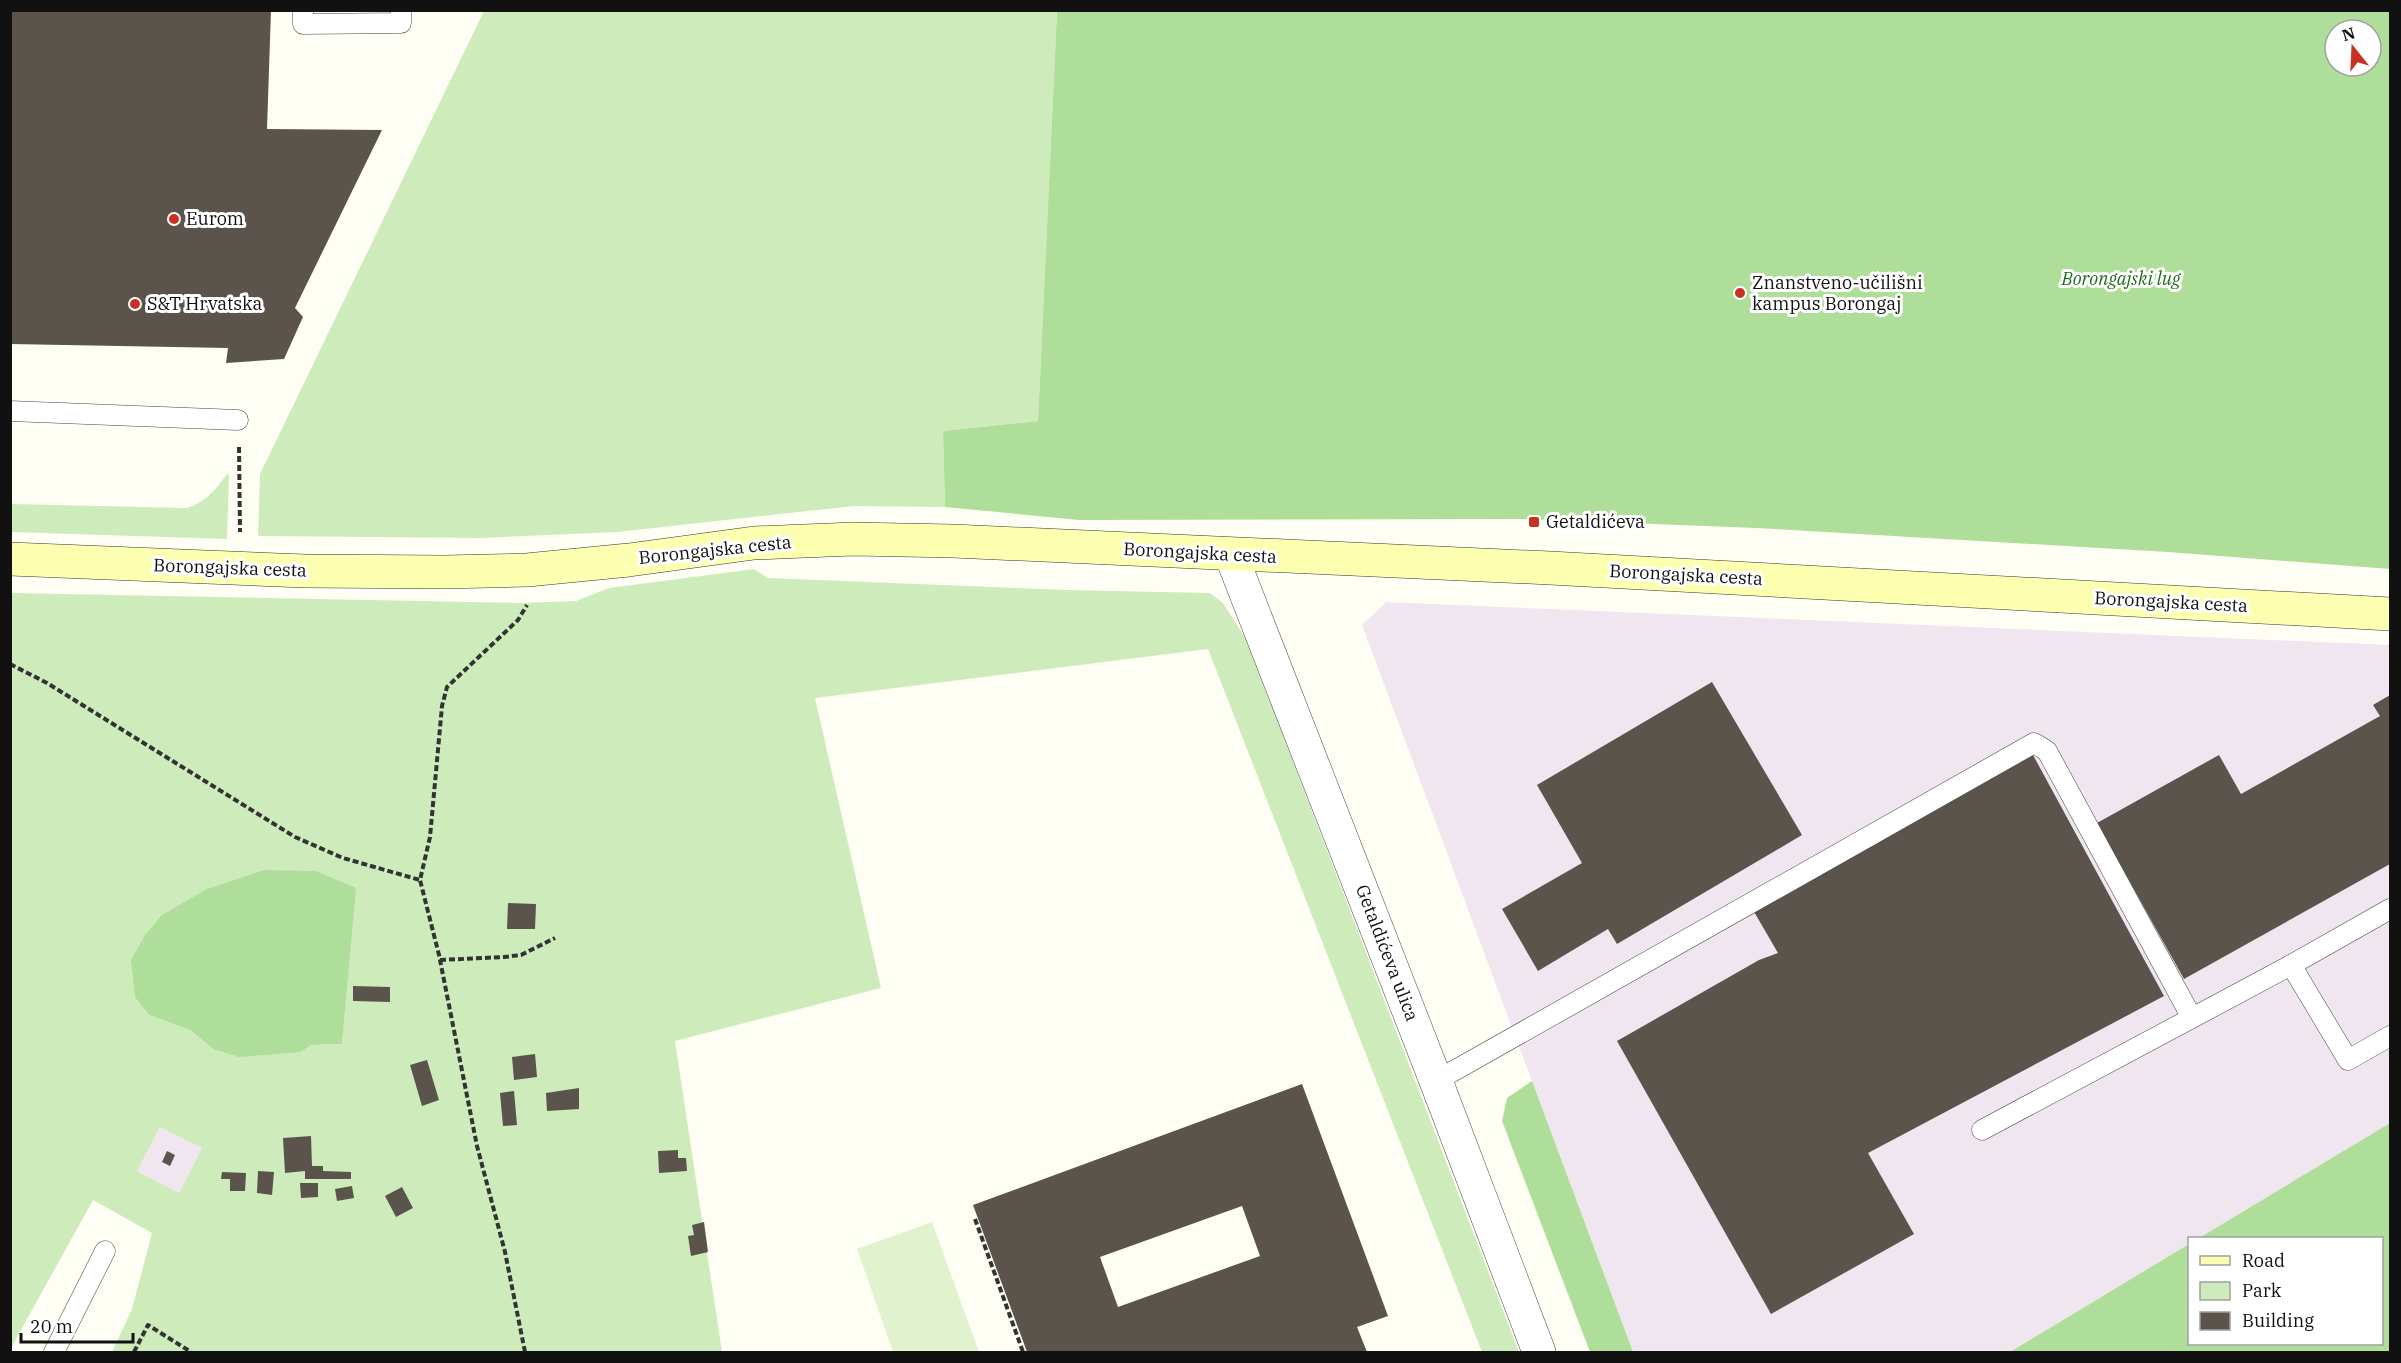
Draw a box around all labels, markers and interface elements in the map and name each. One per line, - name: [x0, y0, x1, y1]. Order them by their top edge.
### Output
- north arrow: [2323, 18, 2383, 78]
- text: N: [2339, 22, 2357, 45]
- place label: Eurom: [186, 207, 244, 230]
- marker: Eurom: [167, 212, 181, 226]
- park label: Borongajski lug: [2061, 267, 2181, 290]
- place label: Znanstveno-učilišni kampus Borongaj: [1752, 271, 1923, 315]
- marker: Znanstveno-učilišni kampus Borongaj: [1733, 286, 1747, 300]
- place label: S&T Hrvatska: [147, 292, 263, 315]
- marker: S&T Hrvatska: [128, 297, 142, 311]
- place label: Getaldićeva: [1546, 510, 1645, 533]
- marker: Getaldićeva: [1527, 515, 1541, 529]
- street label: Borongajska cesta: [637, 530, 793, 569]
- street label: Borongajska cesta: [1123, 537, 1278, 568]
- street label: Borongajska cesta: [153, 553, 307, 582]
- street label: Borongajska cesta: [1609, 559, 1764, 590]
- street label: Borongajska cesta: [2094, 586, 2249, 617]
- street label: Getaldićeva ulica: [1351, 881, 1424, 1024]
- legend: [2188, 1237, 2383, 1345]
- text: Road: [2242, 1249, 2285, 1272]
- text: Park: [2242, 1279, 2282, 1302]
- scale bar: [21, 1306, 134, 1344]
- text: Building: [2242, 1309, 2314, 1332]
- text: 20 m: [30, 1315, 73, 1338]

